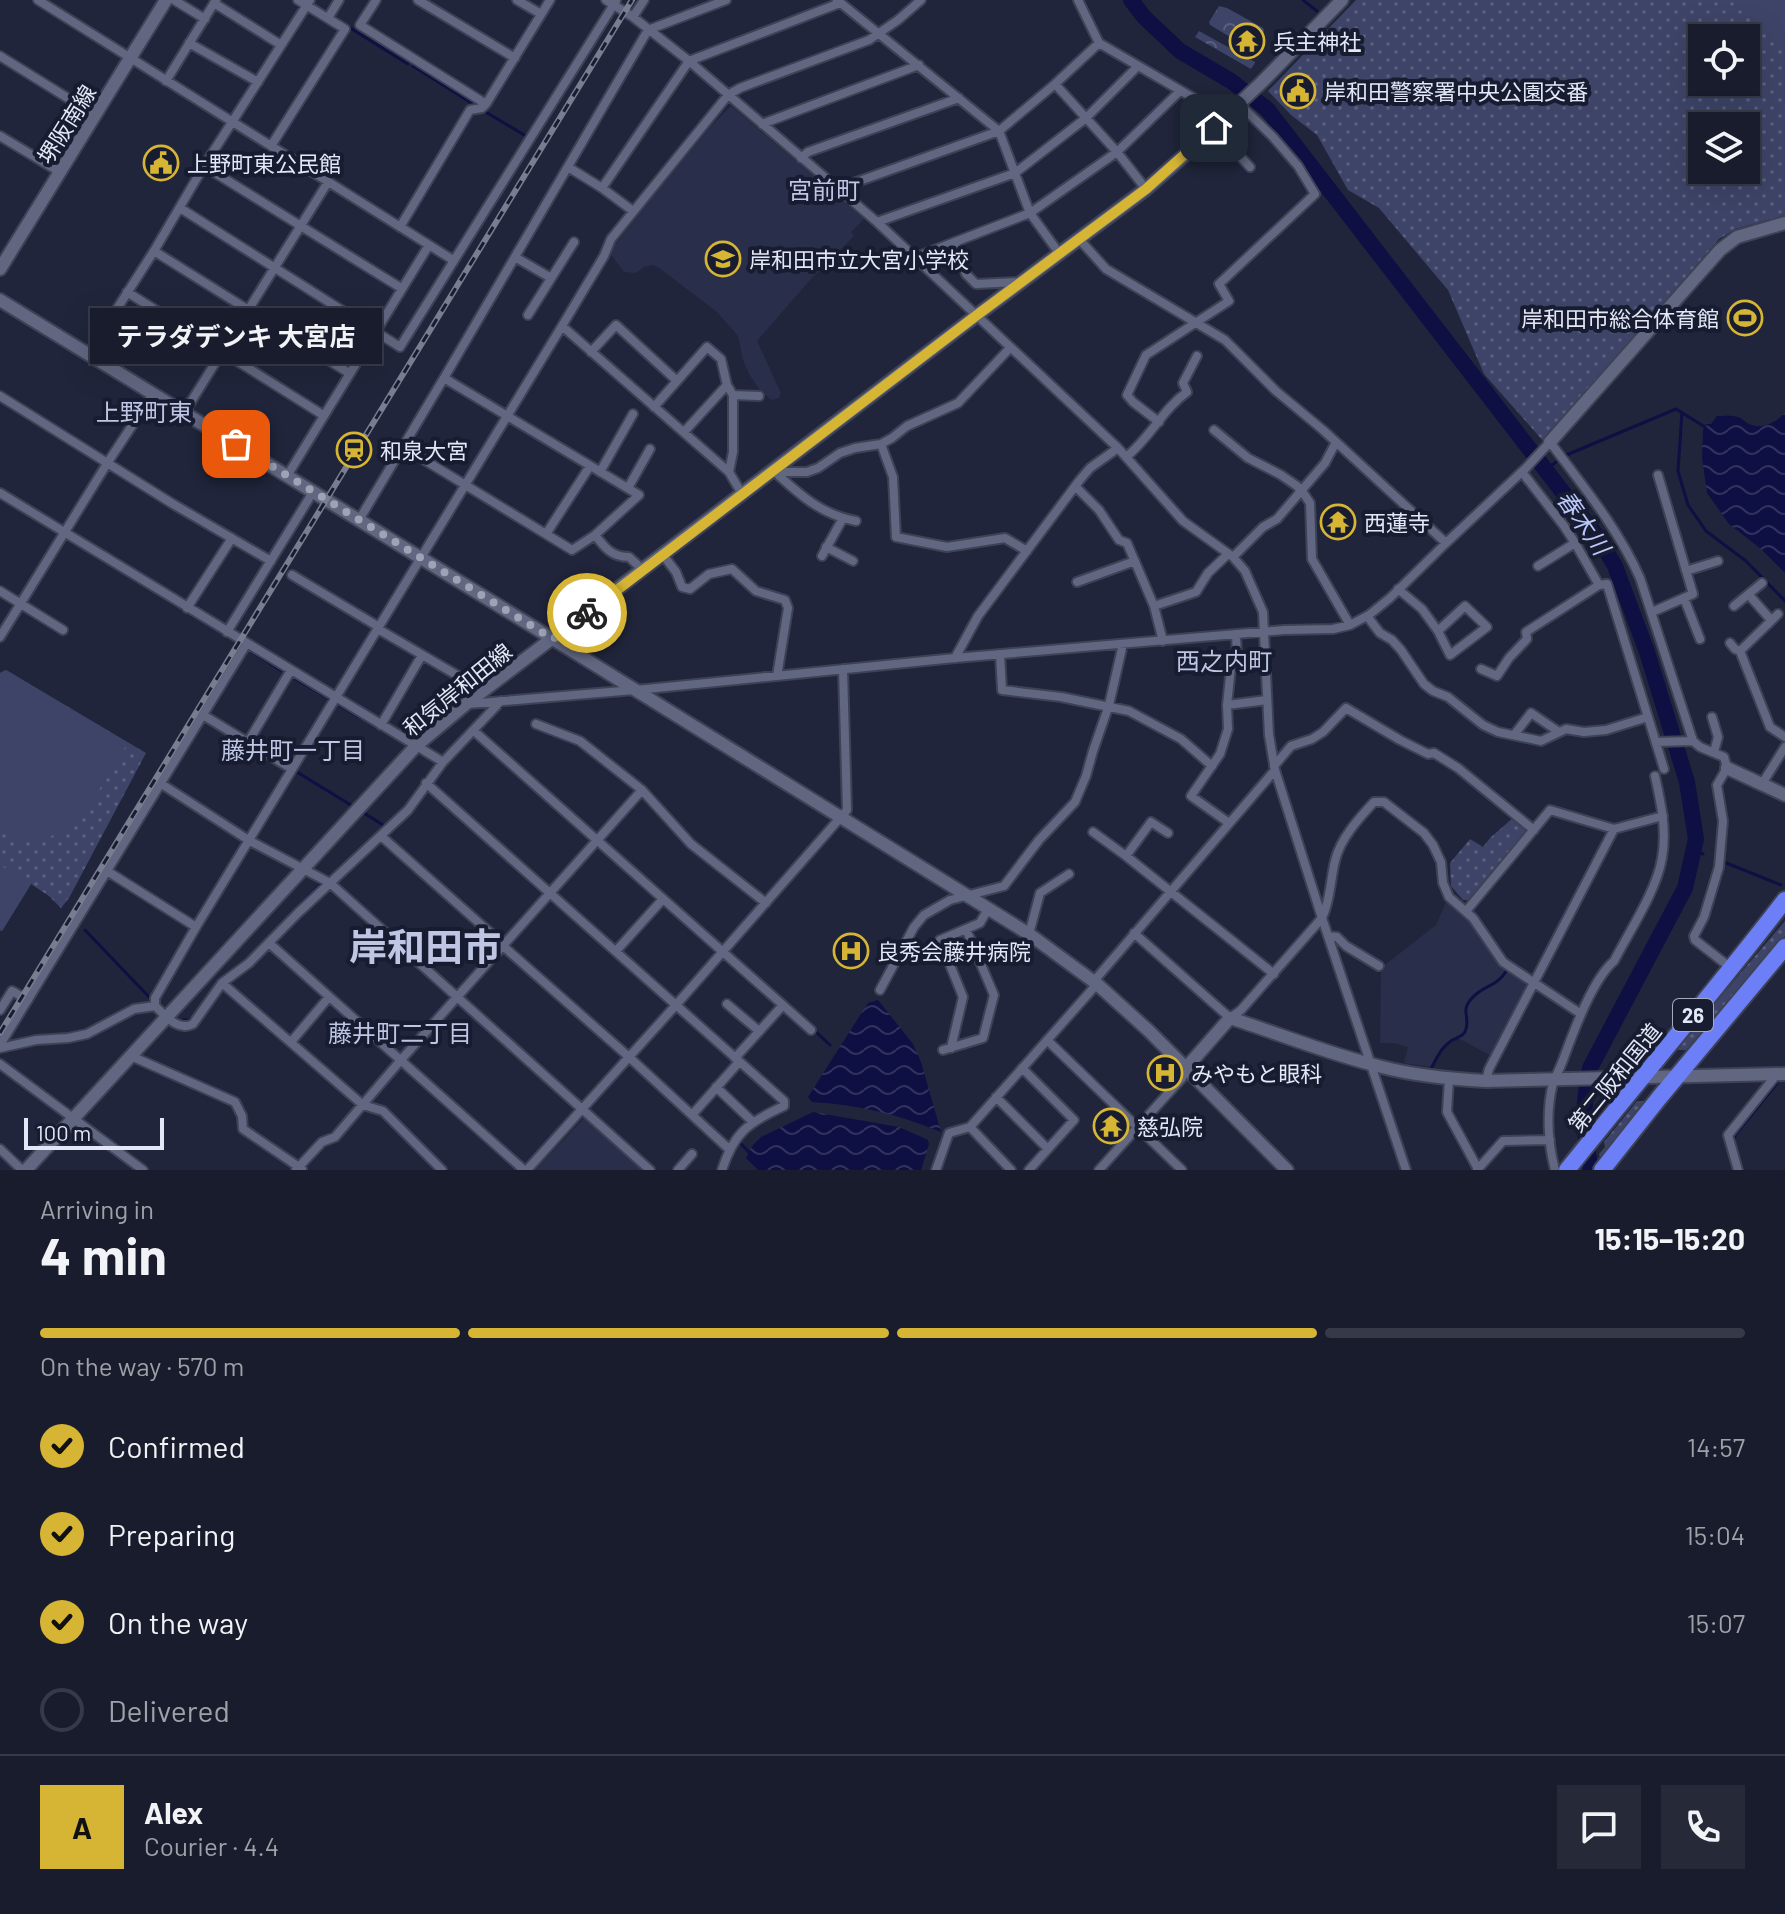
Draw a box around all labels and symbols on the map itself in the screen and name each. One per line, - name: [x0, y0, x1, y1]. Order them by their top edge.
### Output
- temple icon: 兵主神社: [1228, 22, 1266, 60]
- place label: 兵主神社: [1273, 28, 1361, 54]
- public building icon: 岸和田警察署中央公園交番: [1279, 72, 1317, 110]
- place label: 岸和田警察署中央公園交番: [1324, 78, 1588, 104]
- street label: 堺阪南線: [32, 80, 100, 168]
- pin: [1180, 94, 1248, 162]
- public building icon: 上野町東公民館: [142, 144, 180, 182]
- place label: 上野町東公民館: [187, 150, 341, 176]
- district label: 宮前町: [788, 175, 860, 204]
- school or university icon: 岸和田市立大宮小学校: [704, 240, 742, 278]
- place label: 岸和田市立大宮小学校: [749, 246, 969, 272]
- sports icon: 岸和田市総合体育館: [1726, 299, 1764, 337]
- place label: 岸和田市総合体育館: [1521, 305, 1719, 331]
- callout: テラダデンキ 大宮店: [90, 308, 382, 364]
- district label: 上野町東: [96, 397, 192, 426]
- pin: [202, 410, 270, 478]
- station icon: 和泉大宮: [335, 431, 373, 469]
- place label: 和泉大宮: [380, 437, 468, 463]
- water label: 春木川: [1551, 484, 1618, 562]
- temple icon: 西蓮寺: [1319, 503, 1357, 541]
- place label: 西蓮寺: [1364, 509, 1430, 535]
- courier: [547, 573, 627, 653]
- street label: 和気岸和田線: [398, 637, 516, 741]
- district label: 西之内町: [1176, 646, 1272, 675]
- district label: 藤井町一丁目: [221, 735, 365, 764]
- district label: 岸和田市: [349, 923, 501, 969]
- hospital icon: 良秀会藤井病院: [832, 932, 870, 970]
- place label: 良秀会藤井病院: [877, 938, 1031, 964]
- road number: 26: [1673, 999, 1713, 1031]
- district label: 藤井町二丁目: [328, 1018, 472, 1047]
- street label: 第二阪和国道: [1562, 1018, 1666, 1136]
- hospital icon: みやもと眼科: [1146, 1054, 1184, 1092]
- place label: みやもと眼科: [1191, 1060, 1323, 1086]
- temple icon: 慈弘院: [1092, 1107, 1130, 1145]
- place label: 慈弘院: [1137, 1113, 1203, 1139]
- scale bar: [24, 1114, 164, 1150]

